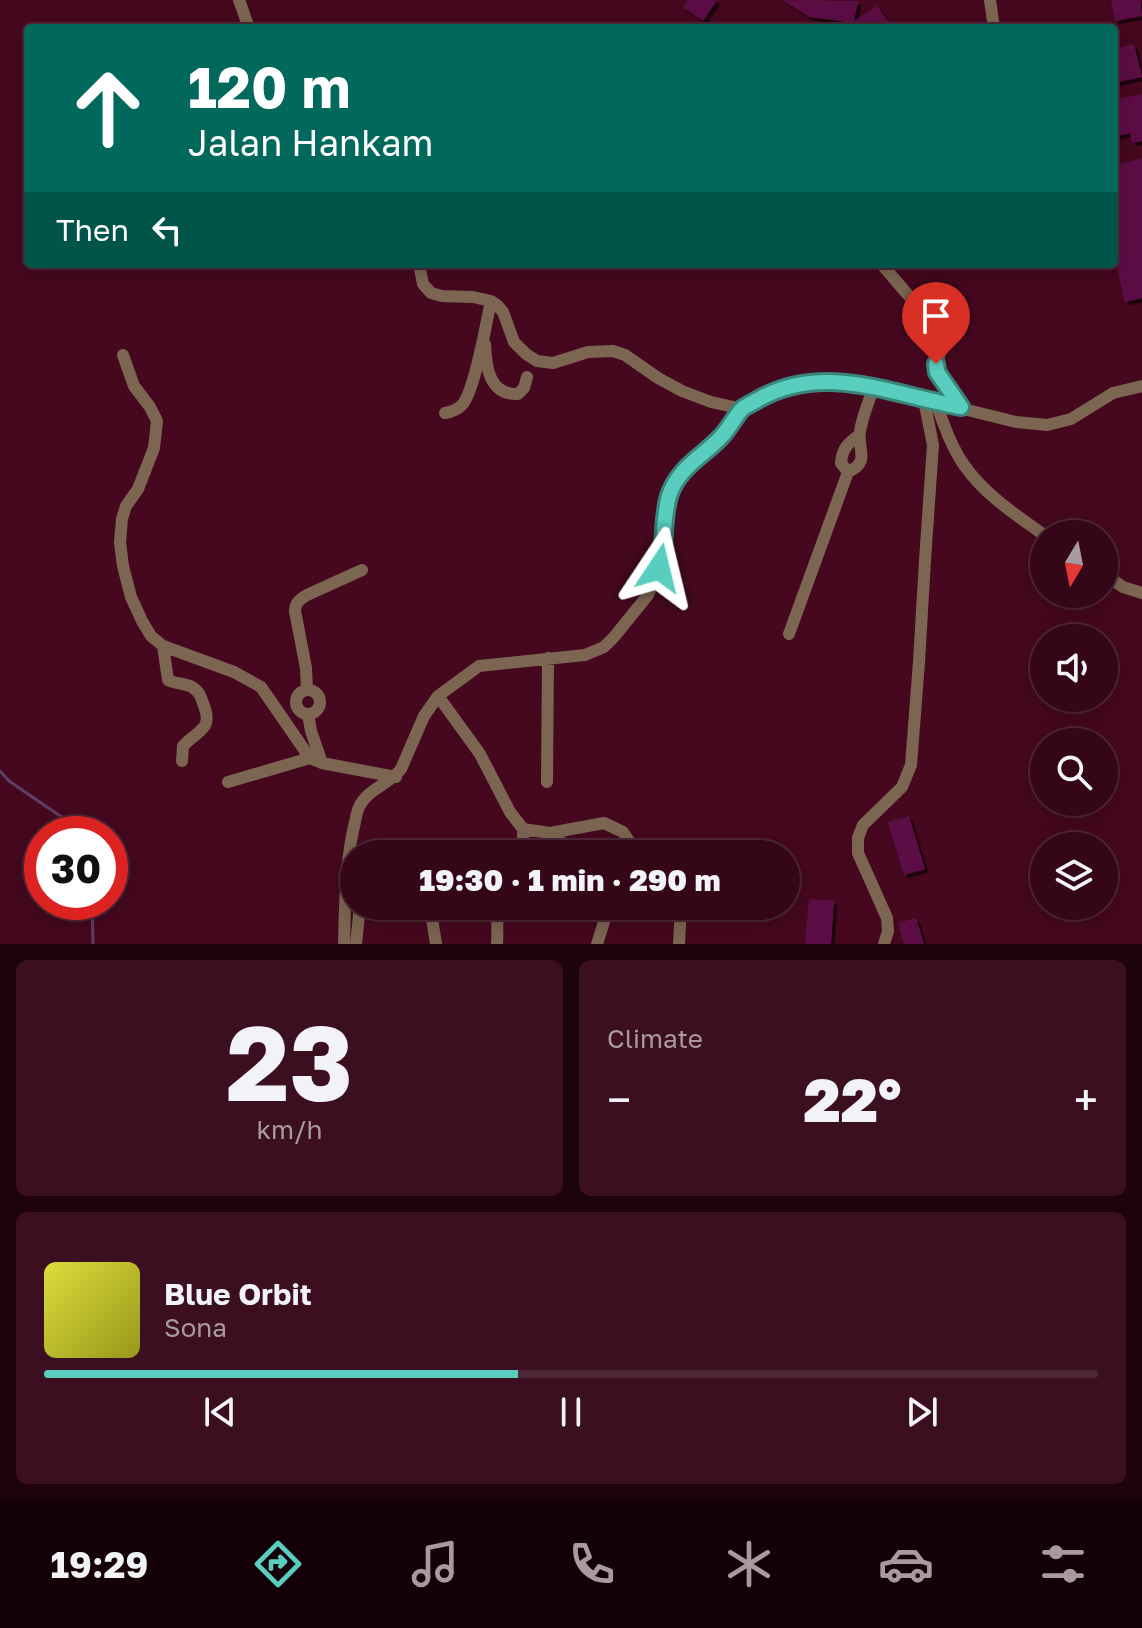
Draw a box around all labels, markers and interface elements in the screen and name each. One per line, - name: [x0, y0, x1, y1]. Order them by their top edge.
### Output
- text: 120 m: [188, 53, 350, 120]
- icon: ahead: [56, 56, 160, 160]
- text: Jalan Hankam: [188, 121, 433, 164]
- icon: left: [145, 208, 189, 252]
- text: Then: [56, 212, 129, 248]
- pin: [902, 282, 970, 364]
- icon: arrive: [914, 294, 958, 338]
- north arrow: [1030, 520, 1118, 608]
- map controls: [1030, 520, 1118, 920]
- position arrow: [617, 526, 701, 610]
- button: sound: [1030, 624, 1118, 712]
- button: search: [1030, 728, 1118, 816]
- speed limit sign: 30: [24, 816, 128, 920]
- button: layers: [1030, 832, 1118, 920]
- text: 19:30 · 1 min · 290 m: [419, 862, 721, 898]
- text: 23: [226, 999, 353, 1124]
- text: Climate: [607, 1023, 703, 1054]
- text: 22°: [804, 1063, 901, 1135]
- text: −: [607, 1073, 631, 1126]
- text: +: [1074, 1073, 1098, 1126]
- text: km/h: [256, 1114, 323, 1145]
- text: Blue Orbit: [164, 1276, 312, 1312]
- text: Sona: [164, 1312, 227, 1343]
- icon: previous: [198, 1390, 242, 1434]
- icon: pause: [549, 1390, 593, 1434]
- icon: next: [900, 1390, 944, 1434]
- icon: directions: [250, 1536, 306, 1592]
- icon: music: [407, 1536, 463, 1592]
- icon: phone: [564, 1536, 620, 1592]
- icon: climate: [721, 1536, 777, 1592]
- icon: car: [878, 1536, 934, 1592]
- icon: filters: [1035, 1536, 1091, 1592]
- text: 19:29: [51, 1543, 148, 1586]

